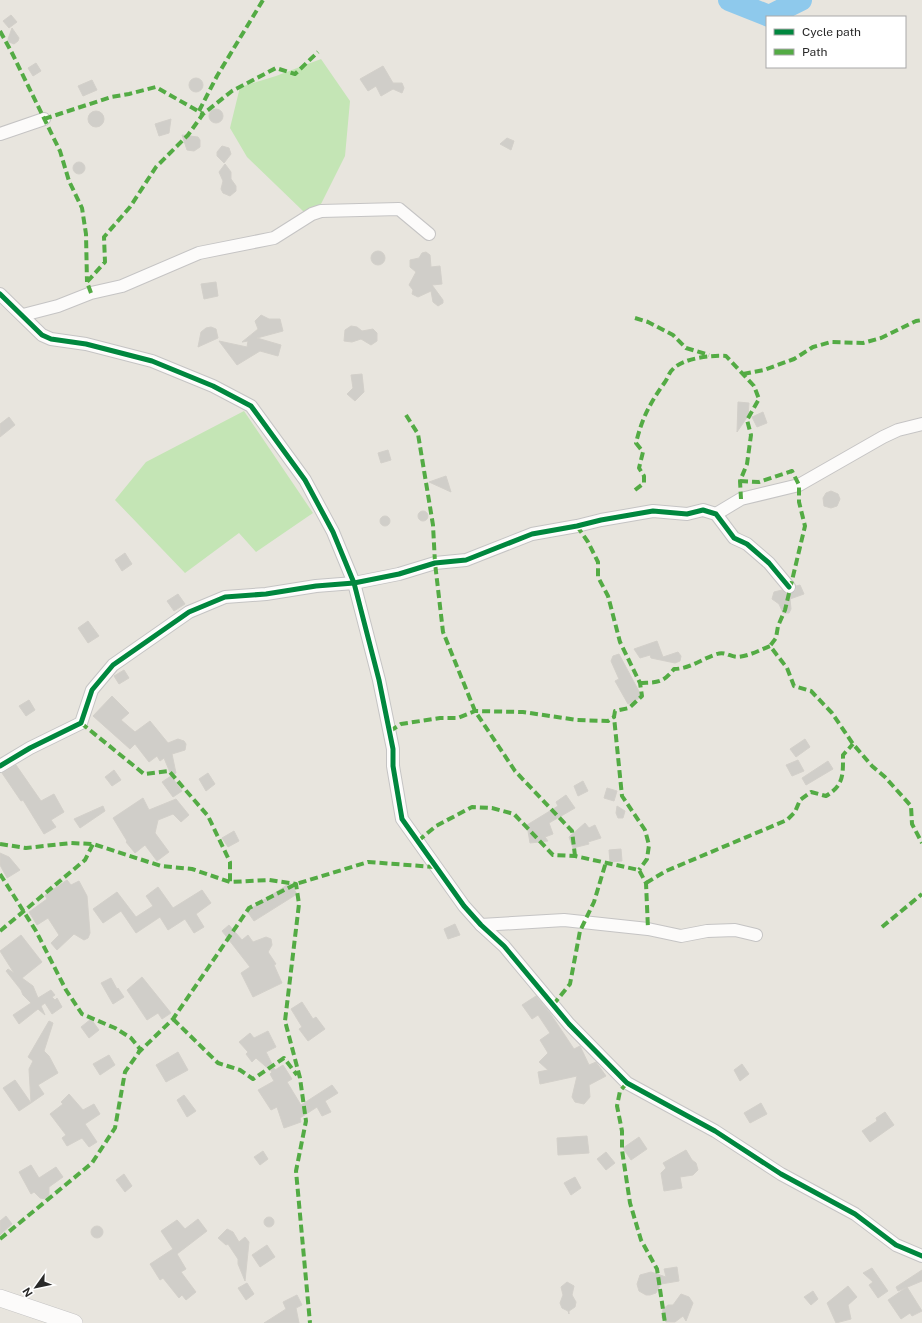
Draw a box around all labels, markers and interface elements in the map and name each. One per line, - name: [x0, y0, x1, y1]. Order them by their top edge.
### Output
- legend: [766, 16, 906, 68]
- text: Cycle path: [802, 25, 861, 39]
- text: Path: [802, 45, 828, 59]
- north arrow: [16, 1267, 56, 1307]
- text: N: [20, 1286, 35, 1299]

